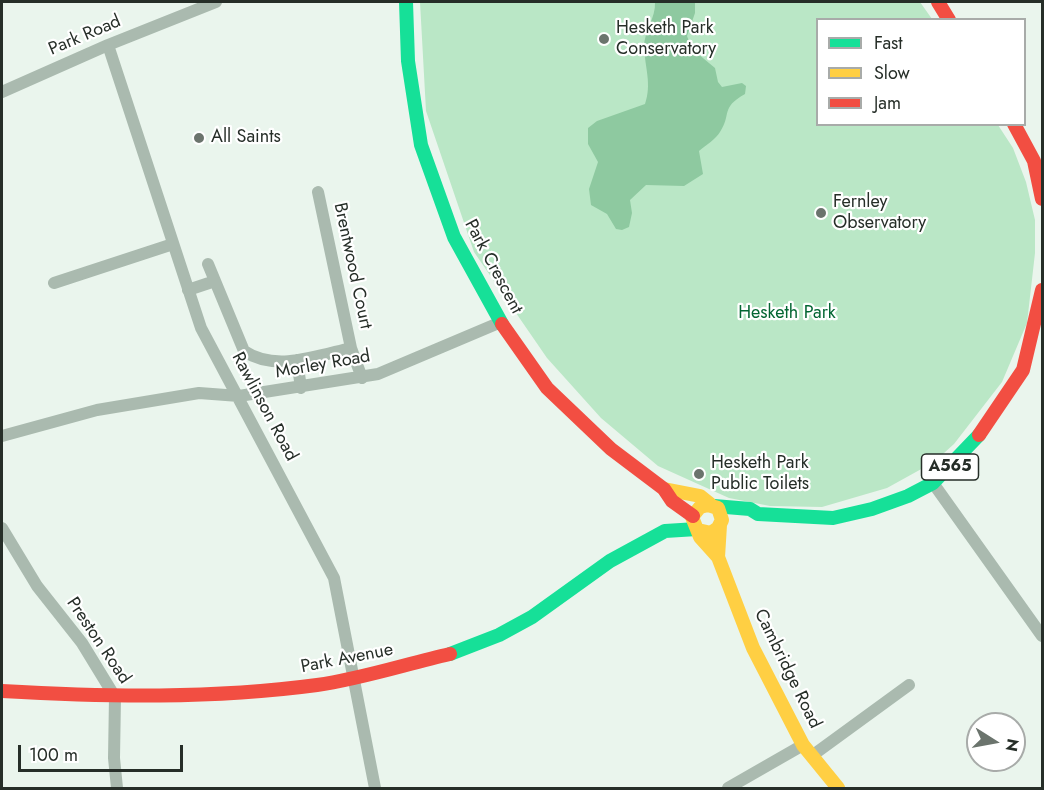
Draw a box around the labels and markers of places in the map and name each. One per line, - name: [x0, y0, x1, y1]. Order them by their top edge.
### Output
- place label: Hesketh Park Conservatory: [616, 18, 716, 60]
- marker: Hesketh Park Conservatory: [597, 32, 611, 46]
- place label: All Saints: [211, 127, 281, 149]
- marker: All Saints: [192, 131, 206, 145]
- place label: Fernley Observatory: [833, 192, 926, 234]
- marker: Fernley Observatory: [814, 206, 828, 220]
- place label: Hesketh Park Public Toilets: [711, 453, 809, 496]
- marker: Hesketh Park Public Toilets: [692, 467, 706, 481]

